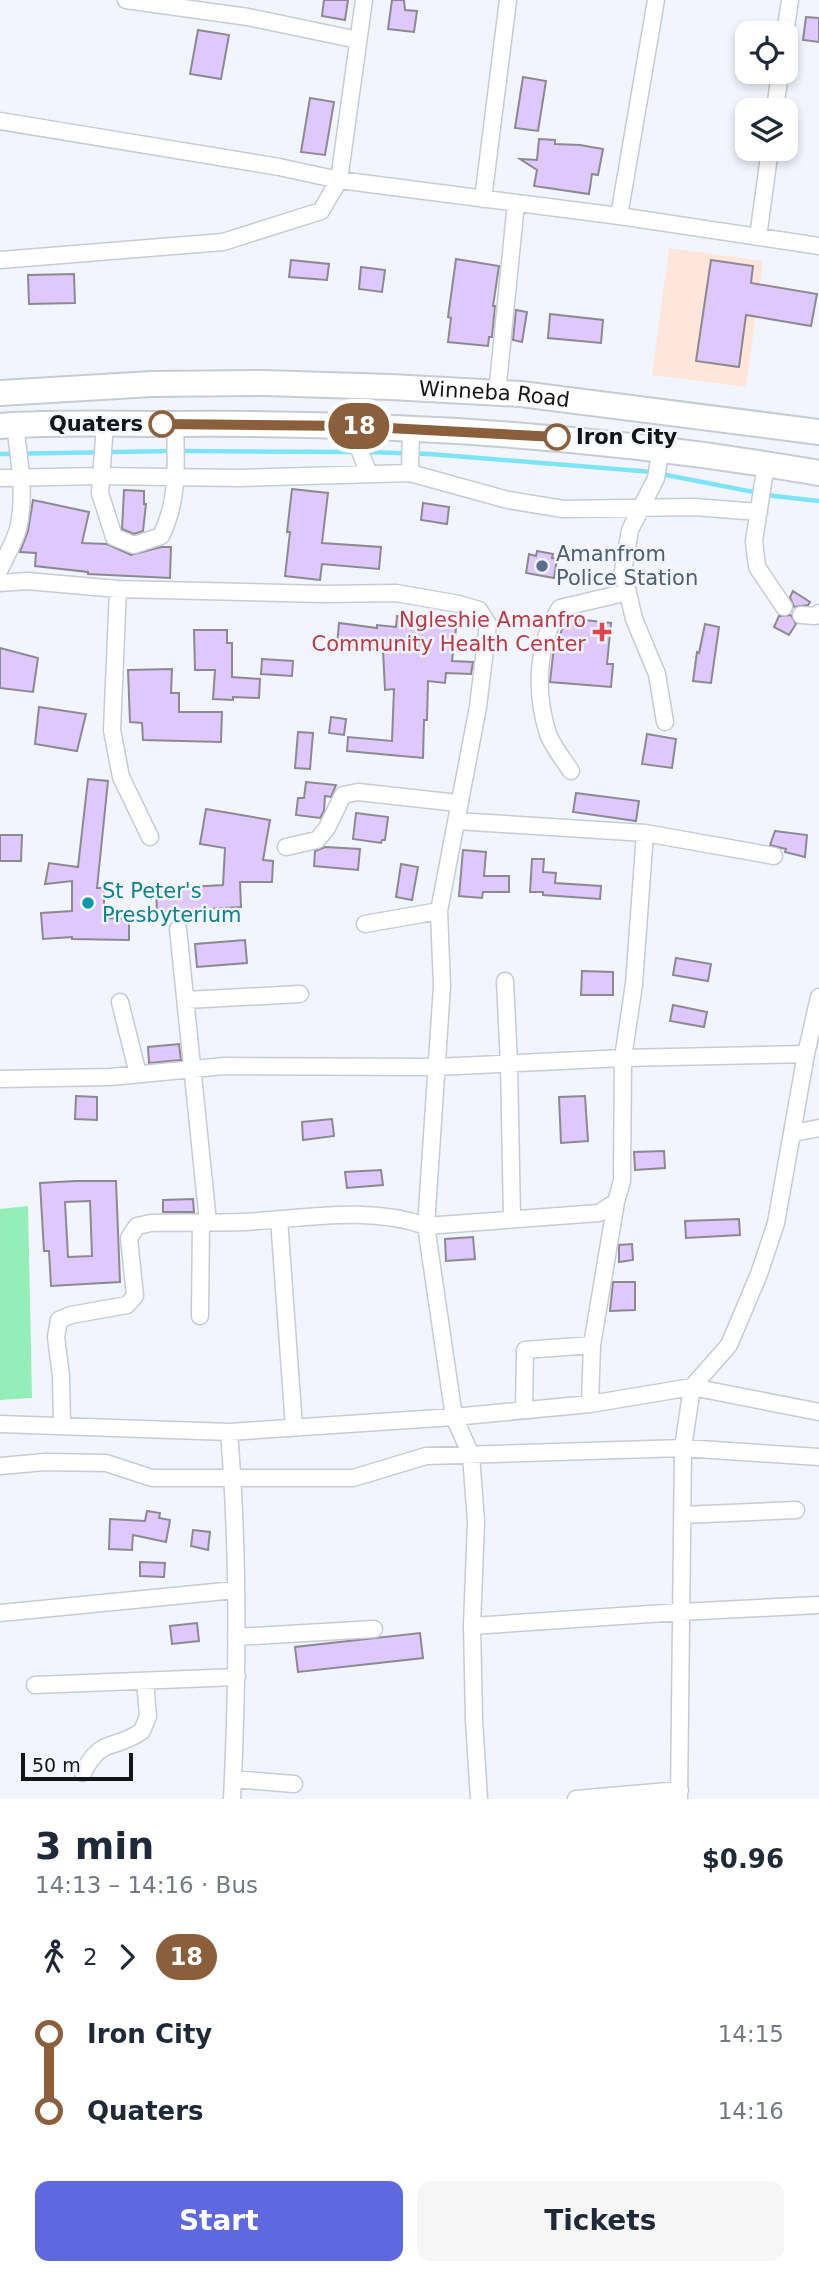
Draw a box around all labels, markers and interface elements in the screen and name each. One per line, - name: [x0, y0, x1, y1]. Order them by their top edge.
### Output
- map controls: [735, 21, 798, 161]
- button: locate: [735, 21, 798, 84]
- button: layers: [735, 98, 798, 161]
- street label: Winneba Road: [418, 377, 571, 412]
- line badge: 18: [328, 403, 390, 449]
- marker: Quaters: [149, 411, 175, 437]
- place label: Quaters: [49, 412, 143, 436]
- text: 18: [342, 412, 376, 440]
- marker: Iron City: [544, 424, 570, 450]
- place label: Iron City: [576, 425, 678, 449]
- place label: Amanfrom Police Station: [556, 542, 698, 590]
- marker: Amanfrom Police Station: [534, 558, 550, 574]
- place label: Ngleshie Amanfro Community Health Center: [311, 608, 586, 656]
- marker: Ngleshie Amanfro Community Health Center: [592, 622, 612, 642]
- place label: St Peter's Presbyterium: [102, 879, 241, 927]
- marker: St Peter's Presbyterium: [80, 895, 96, 911]
- scale bar: [21, 1750, 133, 1782]
- text: 50 m: [32, 1754, 81, 1776]
- text: 3 min: [35, 1824, 154, 1868]
- text: $0.96: [702, 1844, 784, 1874]
- text: 14:13 – 14:16 · Bus: [35, 1872, 258, 1898]
- icon: walk: [35, 1938, 73, 1976]
- icon: forward: [108, 1938, 146, 1976]
- text: 18: [170, 1943, 203, 1971]
- text: 2: [83, 1944, 98, 1970]
- text: Iron City: [87, 2019, 212, 2049]
- text: 14:15: [718, 2021, 784, 2047]
- text: Quaters: [87, 2096, 204, 2126]
- text: 14:16: [718, 2098, 784, 2124]
- button: Start: [35, 2181, 403, 2261]
- button: Tickets: [417, 2181, 784, 2261]

